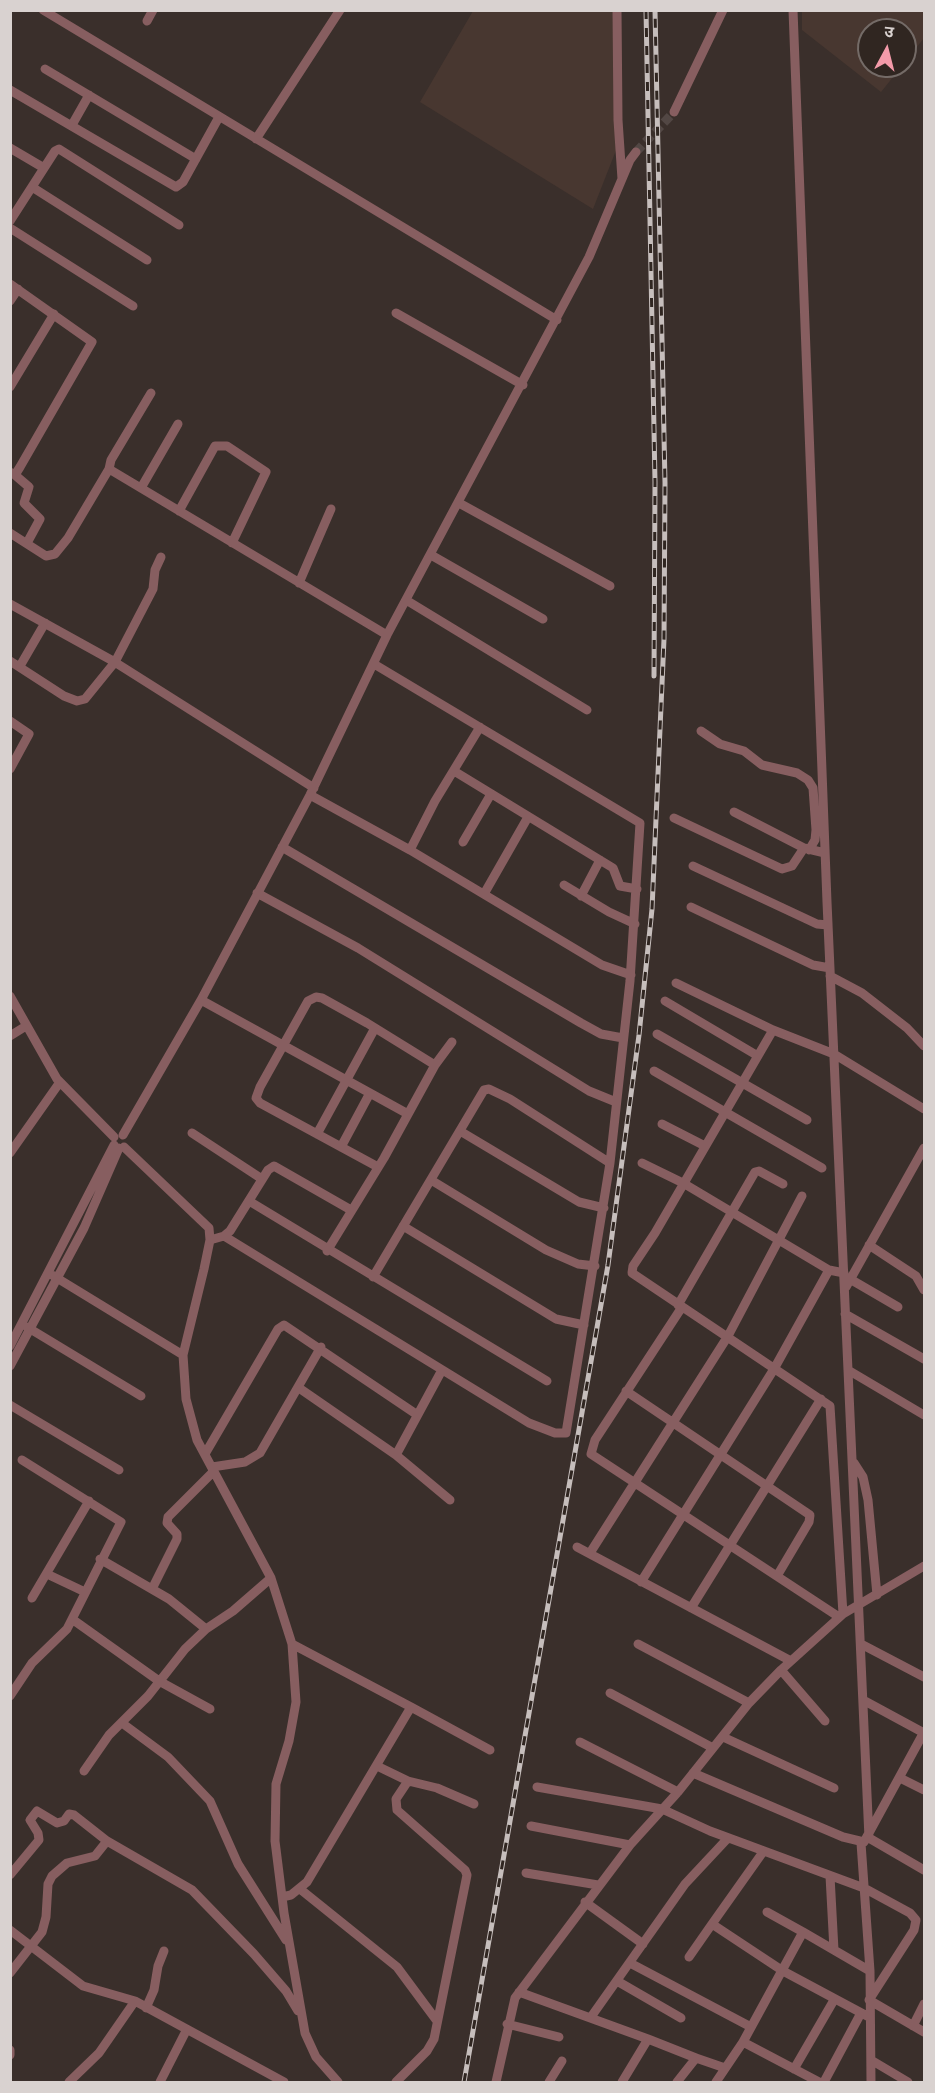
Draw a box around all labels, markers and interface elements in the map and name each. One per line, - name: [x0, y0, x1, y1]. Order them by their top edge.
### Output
- north arrow: [857, 18, 917, 78]
- text: उ: [883, 22, 895, 42]

